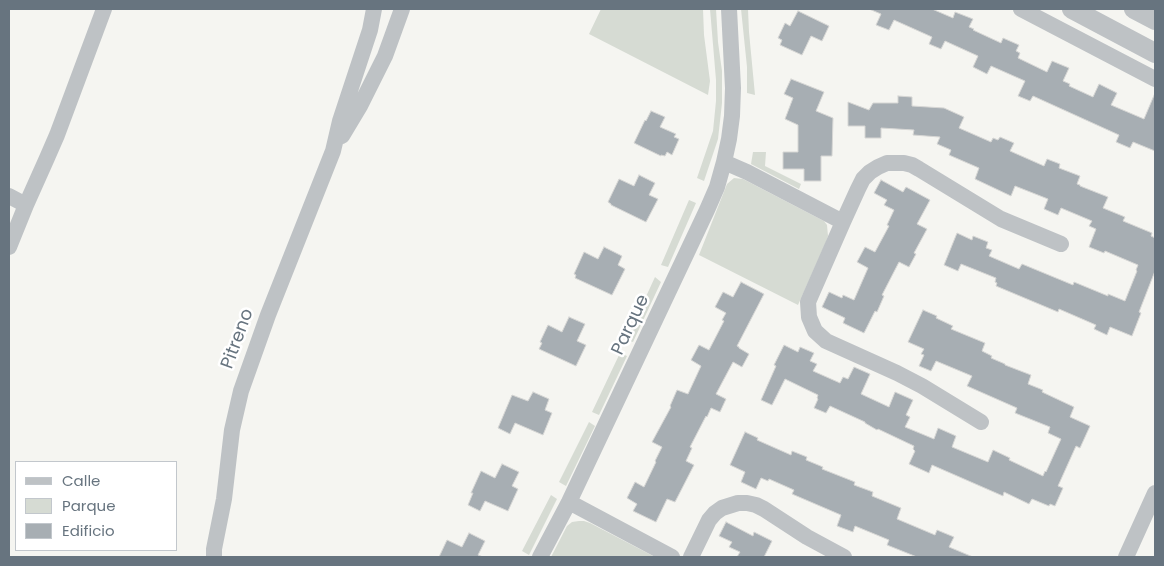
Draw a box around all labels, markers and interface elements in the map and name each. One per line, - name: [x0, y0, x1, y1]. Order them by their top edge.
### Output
- street label: Parque: [608, 291, 654, 359]
- street label: Pitreno: [217, 306, 259, 372]
- legend: [15, 461, 178, 551]
- text: Calle: [62, 470, 100, 491]
- text: Parque: [62, 495, 115, 516]
- text: Edificio: [62, 520, 115, 541]

